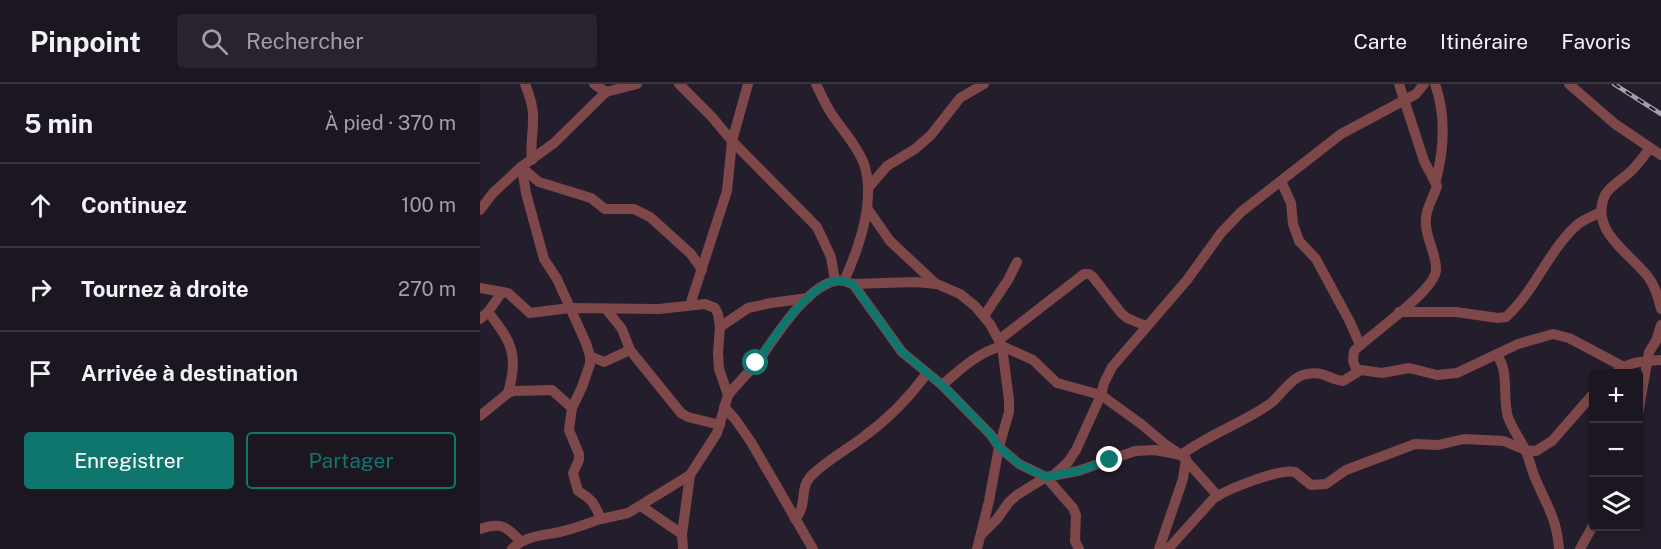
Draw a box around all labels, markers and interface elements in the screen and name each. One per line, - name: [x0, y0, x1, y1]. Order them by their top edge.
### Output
- search box: [177, 14, 597, 68]
- text: Pinpoint: [30, 25, 141, 58]
- icon: search: [198, 25, 231, 58]
- text: Rechercher: [246, 28, 364, 54]
- text: Carte: [1353, 29, 1407, 54]
- text: Itinéraire: [1440, 29, 1528, 54]
- text: Favoris: [1561, 29, 1631, 54]
- text: 5 min: [24, 108, 93, 139]
- text: À pied · 370 m: [324, 111, 456, 135]
- icon: ahead: [24, 189, 57, 222]
- text: Continuez: [81, 192, 187, 218]
- text: 100 m: [401, 193, 456, 217]
- icon: right: [24, 273, 57, 306]
- text: Tournez à droite: [81, 276, 249, 302]
- text: 270 m: [398, 277, 456, 301]
- route start: [742, 349, 768, 375]
- icon: arrive: [24, 357, 57, 390]
- text: Arrivée à destination: [81, 360, 298, 386]
- map controls: [1589, 369, 1643, 531]
- button: +: [1589, 369, 1643, 423]
- button: −: [1589, 423, 1643, 477]
- button: Enregistrer: [24, 432, 234, 489]
- button: Partager: [246, 432, 456, 489]
- route end: [1096, 446, 1122, 472]
- button: layers: [1589, 477, 1643, 531]

